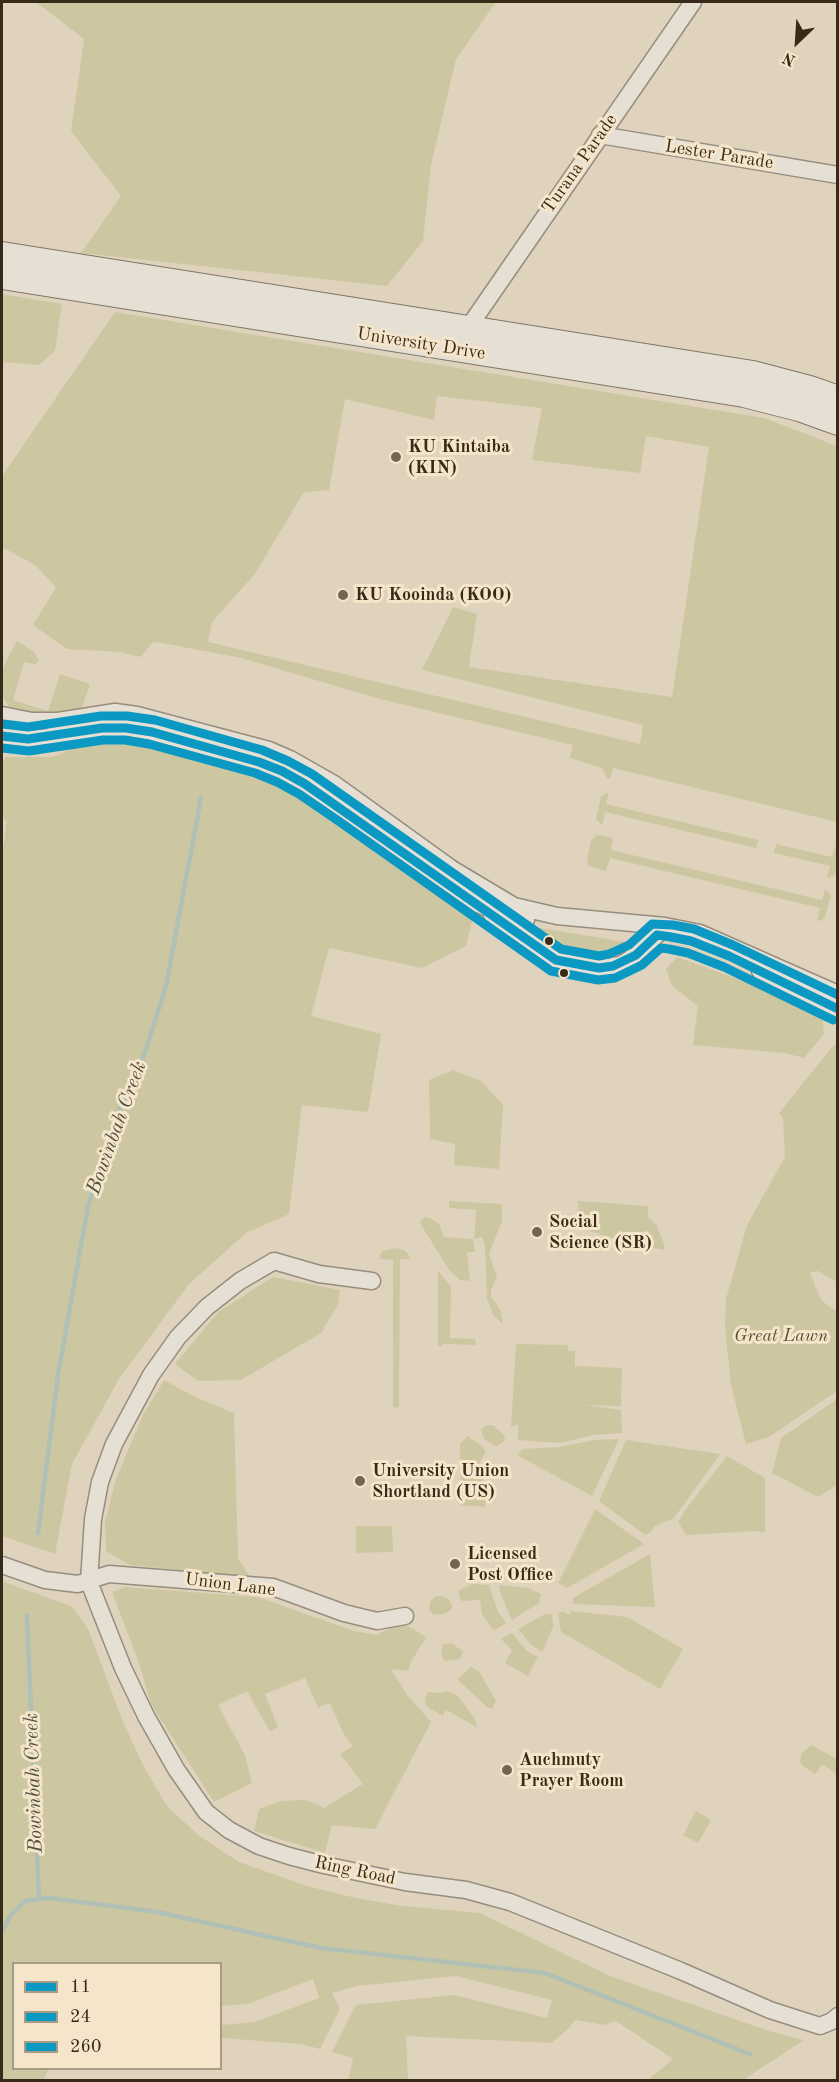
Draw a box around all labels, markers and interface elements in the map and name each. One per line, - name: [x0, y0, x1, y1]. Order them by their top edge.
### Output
- north arrow: [767, 12, 827, 72]
- text: N: [780, 48, 798, 68]
- street label: Turana Parade: [538, 110, 622, 218]
- street label: Lester Parade: [663, 136, 775, 174]
- street label: University Drive: [355, 323, 487, 365]
- place label: KU Kintaiba (KIN): [408, 436, 510, 478]
- marker: KU Kintaiba (KIN): [389, 450, 403, 464]
- place label: KU Kooinda (KOO): [355, 584, 511, 606]
- marker: KU Kooinda (KOO): [336, 588, 350, 602]
- unlabelled marker: [543, 935, 555, 947]
- unlabelled marker: [558, 967, 570, 979]
- water label: Bowinbah Creek: [82, 1058, 152, 1198]
- place label: Social Science (SR): [549, 1211, 652, 1254]
- marker: Social Science (SR): [530, 1225, 544, 1239]
- park label: Great Lawn: [734, 1325, 828, 1347]
- place label: University Union Shortland (US): [372, 1460, 509, 1502]
- marker: University Union Shortland (US): [353, 1474, 367, 1488]
- place label: Licensed Post Office: [467, 1543, 553, 1586]
- marker: Licensed Post Office: [448, 1557, 462, 1571]
- street label: Union Lane: [183, 1569, 277, 1601]
- water label: Bowinbah Creek: [20, 1713, 48, 1853]
- place label: Auchmuty Prayer Room: [519, 1749, 624, 1792]
- marker: Auchmuty Prayer Room: [500, 1763, 514, 1777]
- street label: Ring Road: [312, 1852, 398, 1890]
- legend: [12, 1962, 222, 2070]
- text: 11: [70, 1978, 91, 1996]
- text: 24: [70, 2008, 91, 2026]
- text: 260: [70, 2038, 101, 2056]

